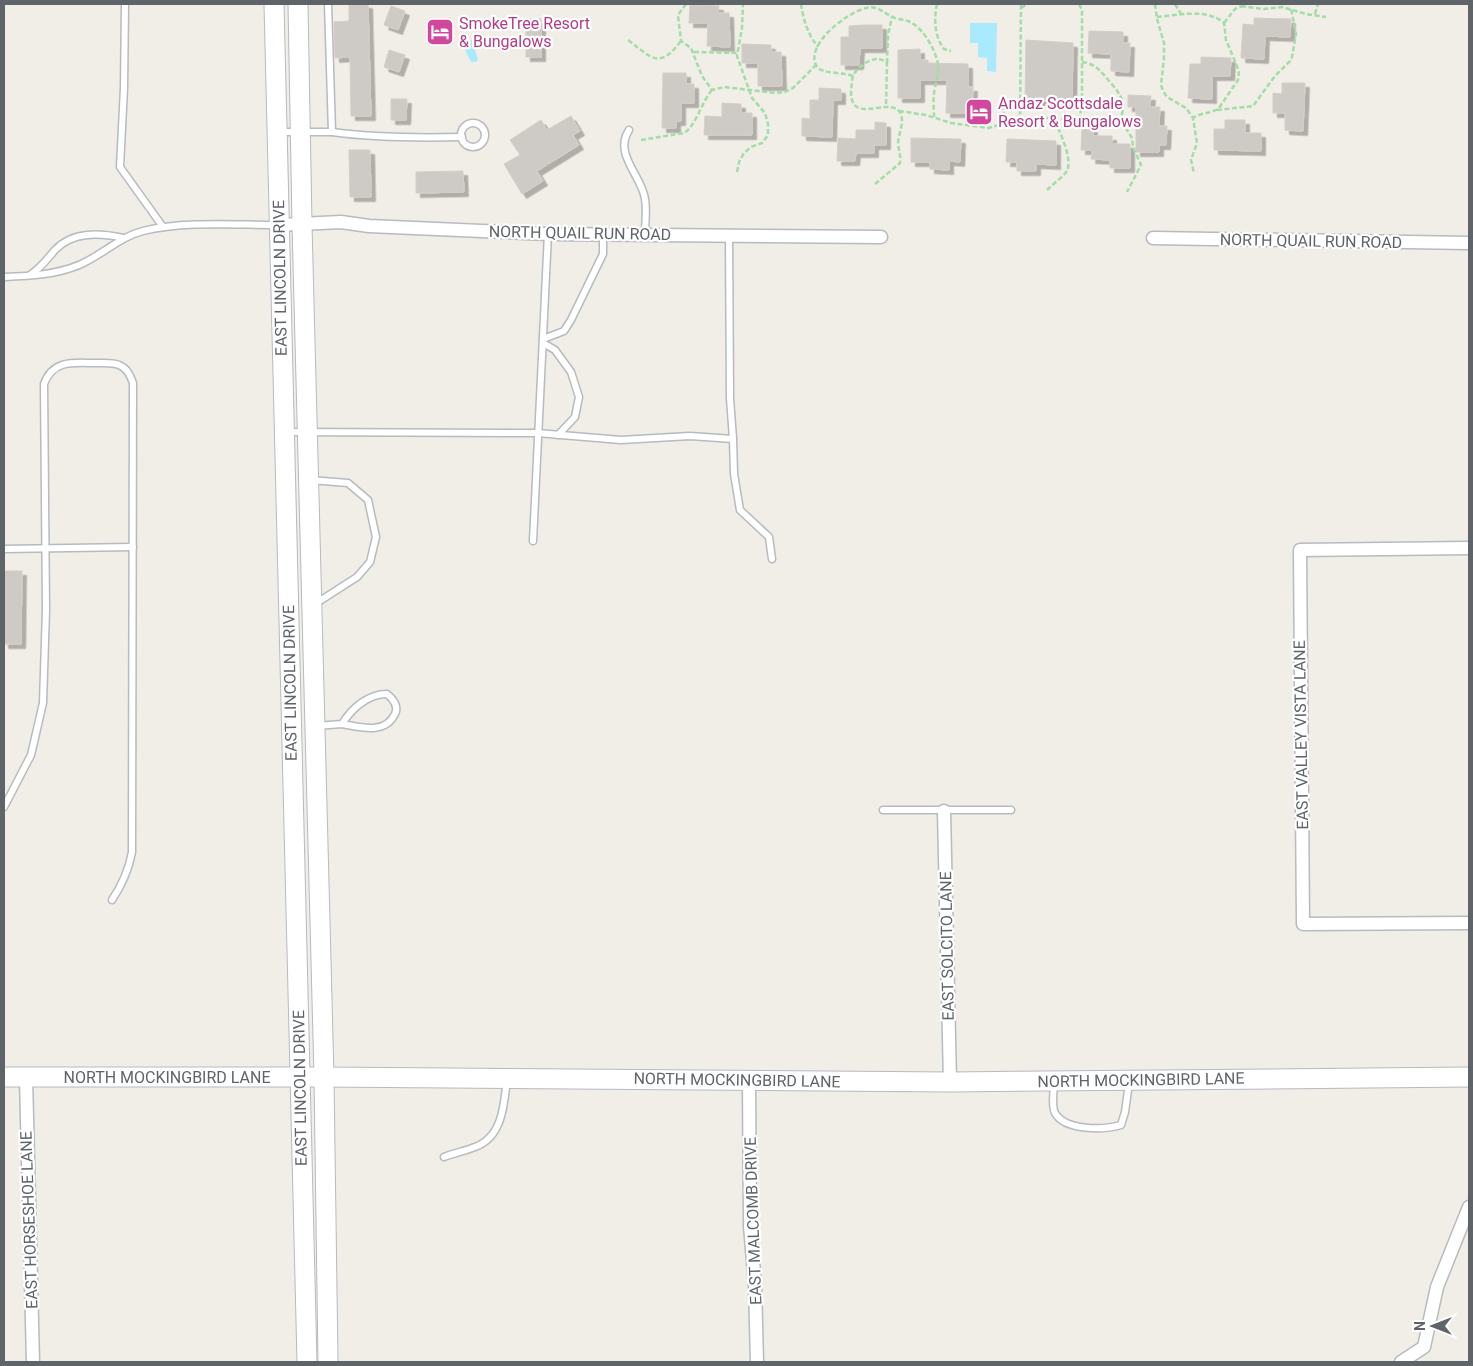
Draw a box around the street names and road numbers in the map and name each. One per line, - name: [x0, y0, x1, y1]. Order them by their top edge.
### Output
- street label: EAST LINCOLN DRIVE: [269, 200, 291, 356]
- street label: NORTH QUAIL RUN ROAD: [489, 222, 671, 244]
- street label: NORTH QUAIL RUN ROAD: [1220, 230, 1402, 252]
- street label: EAST LINCOLN DRIVE: [279, 605, 301, 761]
- street label: EAST VALLEY VISTA LANE: [1290, 640, 1312, 830]
- street label: EAST SOLCITO LANE: [936, 871, 958, 1021]
- street label: EAST LINCOLN DRIVE: [289, 1010, 311, 1166]
- street label: NORTH MOCKINGBIRD LANE: [63, 1068, 271, 1087]
- street label: NORTH MOCKINGBIRD LANE: [633, 1069, 841, 1091]
- street label: NORTH MOCKINGBIRD LANE: [1037, 1069, 1245, 1091]
- street label: EAST HORSESHOE LANE: [16, 1131, 42, 1309]
- street label: EAST MALCOMB DRIVE: [741, 1137, 765, 1305]

